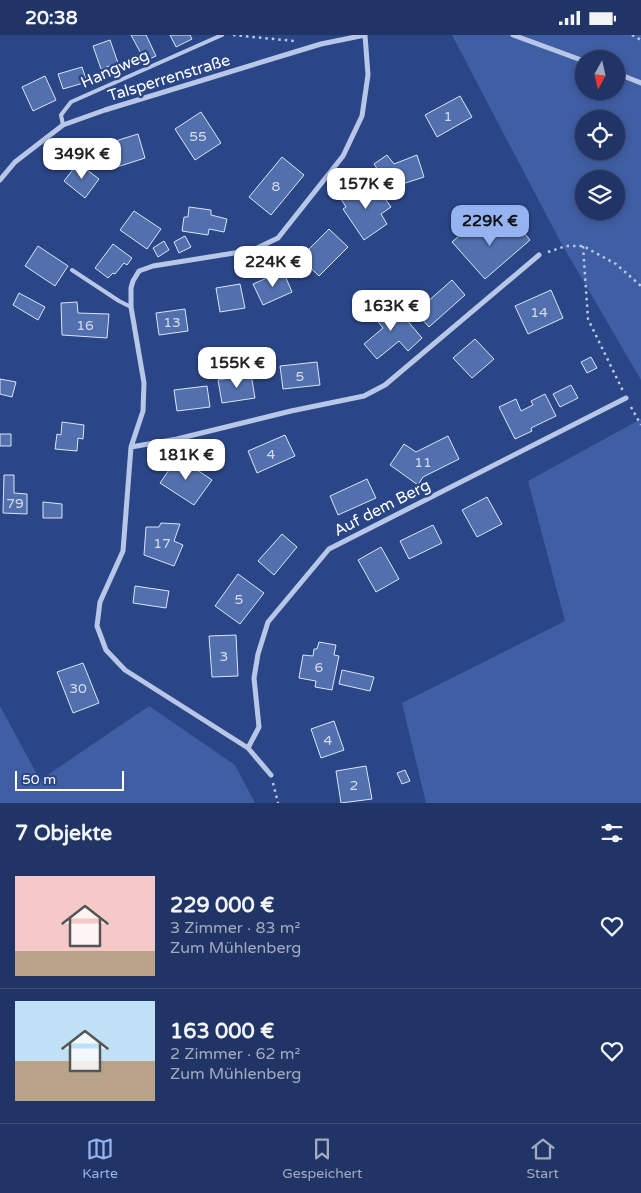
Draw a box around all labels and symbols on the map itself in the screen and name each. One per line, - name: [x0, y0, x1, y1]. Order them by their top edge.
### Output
- street label: Hangweg: [78, 45, 152, 93]
- street label: Talsperrenstraße: [105, 50, 233, 106]
- north arrow: [575, 50, 625, 100]
- house number: 1: [444, 108, 452, 125]
- house number: 55: [189, 128, 207, 145]
- pin: 349K €: [41, 137, 123, 180]
- pin: 157K €: [325, 167, 407, 210]
- house number: 8: [272, 178, 281, 195]
- pin: 229K €: [449, 205, 531, 247]
- pin: 224K €: [232, 245, 314, 288]
- pin: 163K €: [350, 289, 432, 332]
- house number: 14: [530, 304, 548, 321]
- house number: 13: [163, 314, 181, 331]
- house number: 16: [76, 317, 94, 334]
- pin: 155K €: [196, 347, 278, 389]
- house number: 5: [296, 368, 304, 385]
- pin: 181K €: [145, 439, 227, 481]
- house number: 4: [267, 446, 276, 463]
- house number: 11: [414, 454, 432, 471]
- street label: Auf dem Berg: [330, 475, 434, 541]
- house number: 79: [6, 495, 24, 512]
- house number: 17: [153, 535, 171, 552]
- house number: 5: [235, 591, 243, 608]
- house number: 3: [220, 648, 228, 665]
- house number: 6: [315, 659, 324, 676]
- house number: 30: [69, 680, 87, 697]
- house number: 4: [324, 732, 333, 749]
- scale bar: [15, 768, 124, 791]
- house number: 2: [350, 777, 358, 794]

